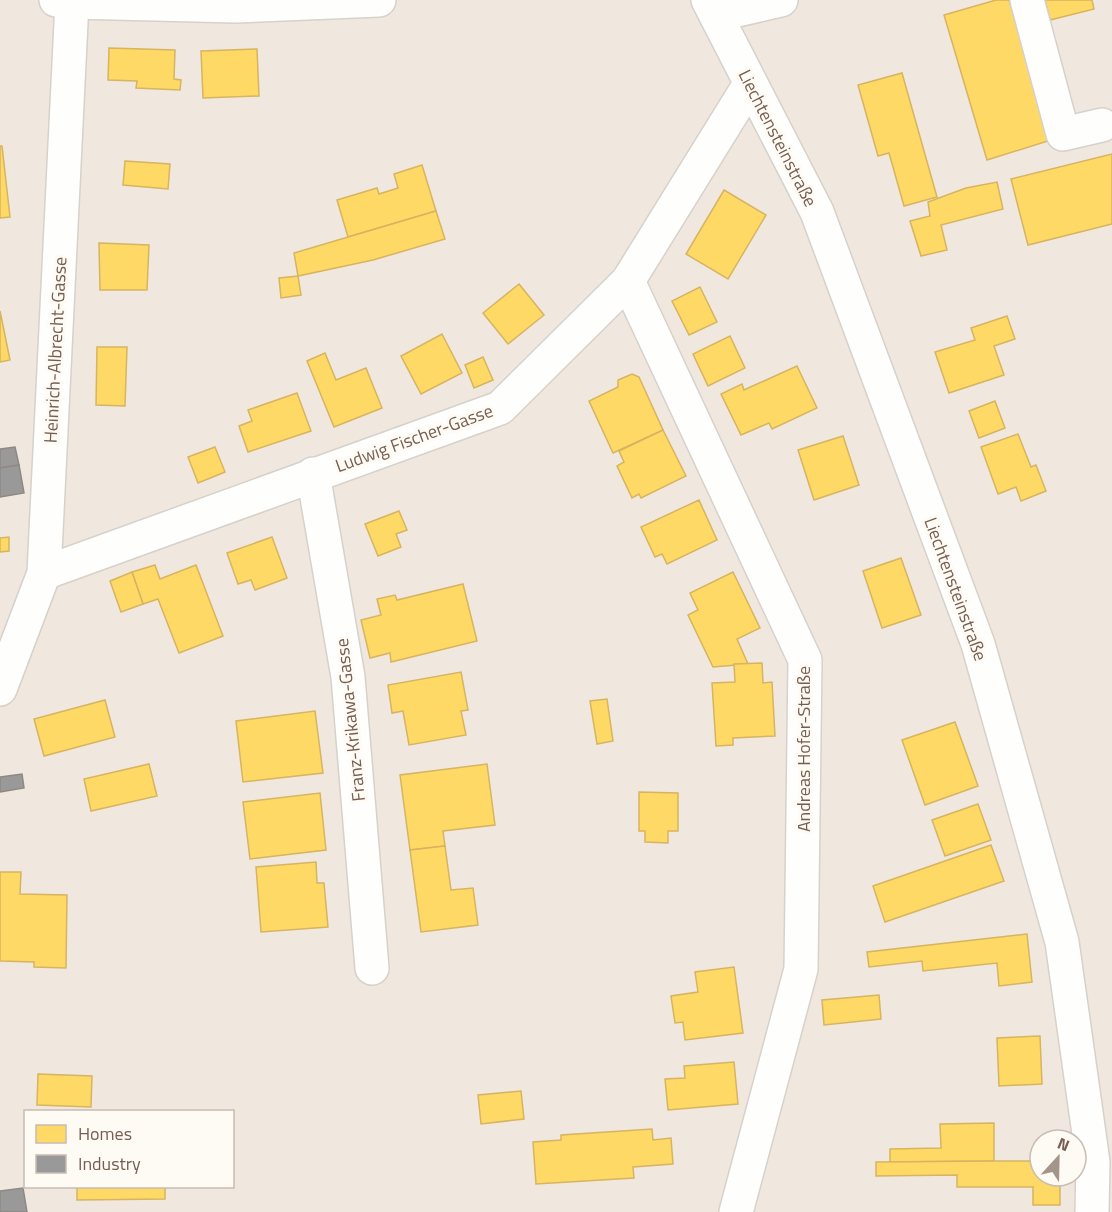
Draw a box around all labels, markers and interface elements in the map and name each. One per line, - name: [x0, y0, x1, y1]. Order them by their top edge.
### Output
- street label: Liechtensteinstraße: [732, 65, 824, 211]
- street label: Heinrich-Albrecht-Gasse: [37, 256, 73, 444]
- street label: Ludwig Fischer-Gasse: [331, 397, 497, 479]
- street label: Liechtensteinstraße: [918, 513, 994, 665]
- street label: Franz-Krikawa-Gasse: [328, 637, 372, 803]
- street label: Andreas Hofer-Straße: [790, 666, 817, 832]
- legend: [24, 1110, 234, 1188]
- text: Homes: [78, 1120, 132, 1147]
- north arrow: [1028, 1128, 1088, 1188]
- text: N: [1054, 1131, 1073, 1157]
- text: Industry: [78, 1150, 141, 1177]

